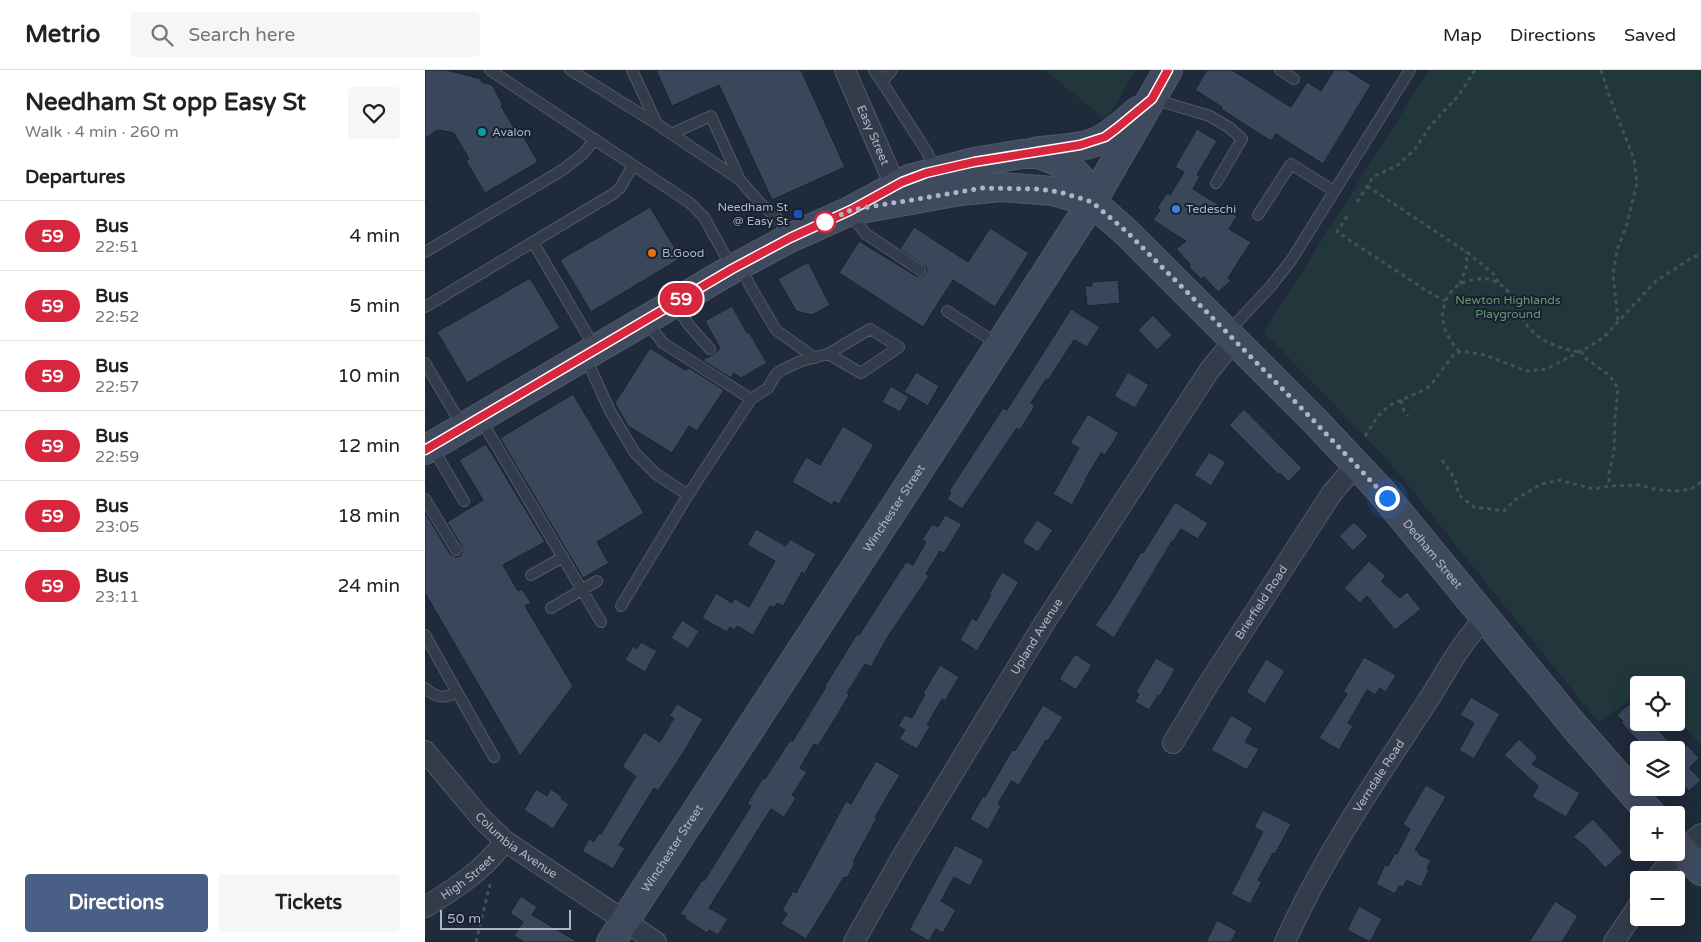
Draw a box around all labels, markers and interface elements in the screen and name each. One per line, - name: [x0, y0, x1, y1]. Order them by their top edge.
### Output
- search box: [130, 12, 480, 57]
- text: Metrio: [25, 20, 100, 49]
- icon: search: [148, 21, 176, 49]
- text: Search here: [188, 24, 295, 46]
- text: Map: [1443, 24, 1482, 46]
- text: Directions: [1510, 24, 1596, 46]
- text: Saved: [1624, 24, 1676, 46]
- button: heart: [348, 87, 400, 139]
- text: Needham St opp Easy St: [25, 88, 306, 117]
- street label: Easy Street: [854, 103, 893, 168]
- text: Walk · 4 min · 260 m: [25, 122, 179, 142]
- place label: Avalon: [492, 125, 531, 139]
- marker: Avalon: [476, 126, 488, 138]
- text: Departures: [25, 166, 125, 188]
- place label: Needham St @ Easy St: [717, 200, 788, 228]
- place label: Tedeschi: [1186, 202, 1236, 216]
- marker: Tedeschi: [1170, 203, 1182, 215]
- marker: Needham St @ Easy St: [792, 208, 804, 220]
- unlabelled marker: [814, 211, 836, 233]
- text: Bus: [95, 215, 129, 237]
- text: 59: [41, 225, 64, 247]
- text: 4 min: [349, 225, 400, 247]
- text: 22:51: [95, 237, 139, 257]
- place label: B.Good: [662, 246, 704, 260]
- marker: B.Good: [646, 247, 658, 259]
- line badge: 59: [659, 283, 703, 315]
- text: Bus: [95, 285, 129, 307]
- text: 59: [670, 288, 692, 310]
- park label: Newton Highlands Playground: [1455, 293, 1561, 321]
- text: 59: [41, 295, 64, 317]
- text: 5 min: [349, 295, 400, 317]
- text: 22:52: [95, 307, 139, 327]
- text: Bus: [95, 355, 129, 377]
- text: 59: [41, 365, 64, 387]
- text: 10 min: [337, 365, 400, 387]
- text: 22:57: [95, 377, 139, 397]
- text: Bus: [95, 425, 129, 447]
- text: 59: [41, 435, 64, 457]
- text: 12 min: [337, 435, 400, 457]
- text: 22:59: [95, 447, 139, 467]
- street label: Winchester Street: [860, 461, 928, 555]
- your location: [1375, 486, 1400, 511]
- text: Bus: [95, 495, 129, 517]
- text: 59: [41, 505, 64, 527]
- text: 18 min: [337, 505, 400, 527]
- street label: Dedham Street: [1400, 516, 1466, 592]
- text: 23:05: [95, 517, 139, 537]
- street label: Brierfield Road: [1232, 563, 1290, 642]
- text: Bus: [95, 565, 129, 587]
- text: 59: [41, 575, 64, 597]
- text: 24 min: [337, 575, 400, 597]
- text: 23:11: [95, 587, 139, 607]
- street label: Upland Avenue: [1008, 595, 1066, 677]
- map controls: [1630, 676, 1685, 926]
- button: locate: [1630, 676, 1685, 731]
- street label: Verndale Road: [1350, 737, 1407, 815]
- button: layers: [1630, 741, 1685, 796]
- street label: Winchester Street: [638, 801, 706, 895]
- button: +: [1630, 806, 1685, 861]
- street label: Columbia Avenue: [472, 809, 560, 881]
- street label: High Street: [438, 851, 497, 902]
- button: −: [1630, 871, 1685, 926]
- button: Directions: [25, 874, 208, 932]
- button: Tickets: [218, 874, 400, 932]
- scale bar: [440, 907, 571, 930]
- text: 50 m: [447, 910, 481, 927]

